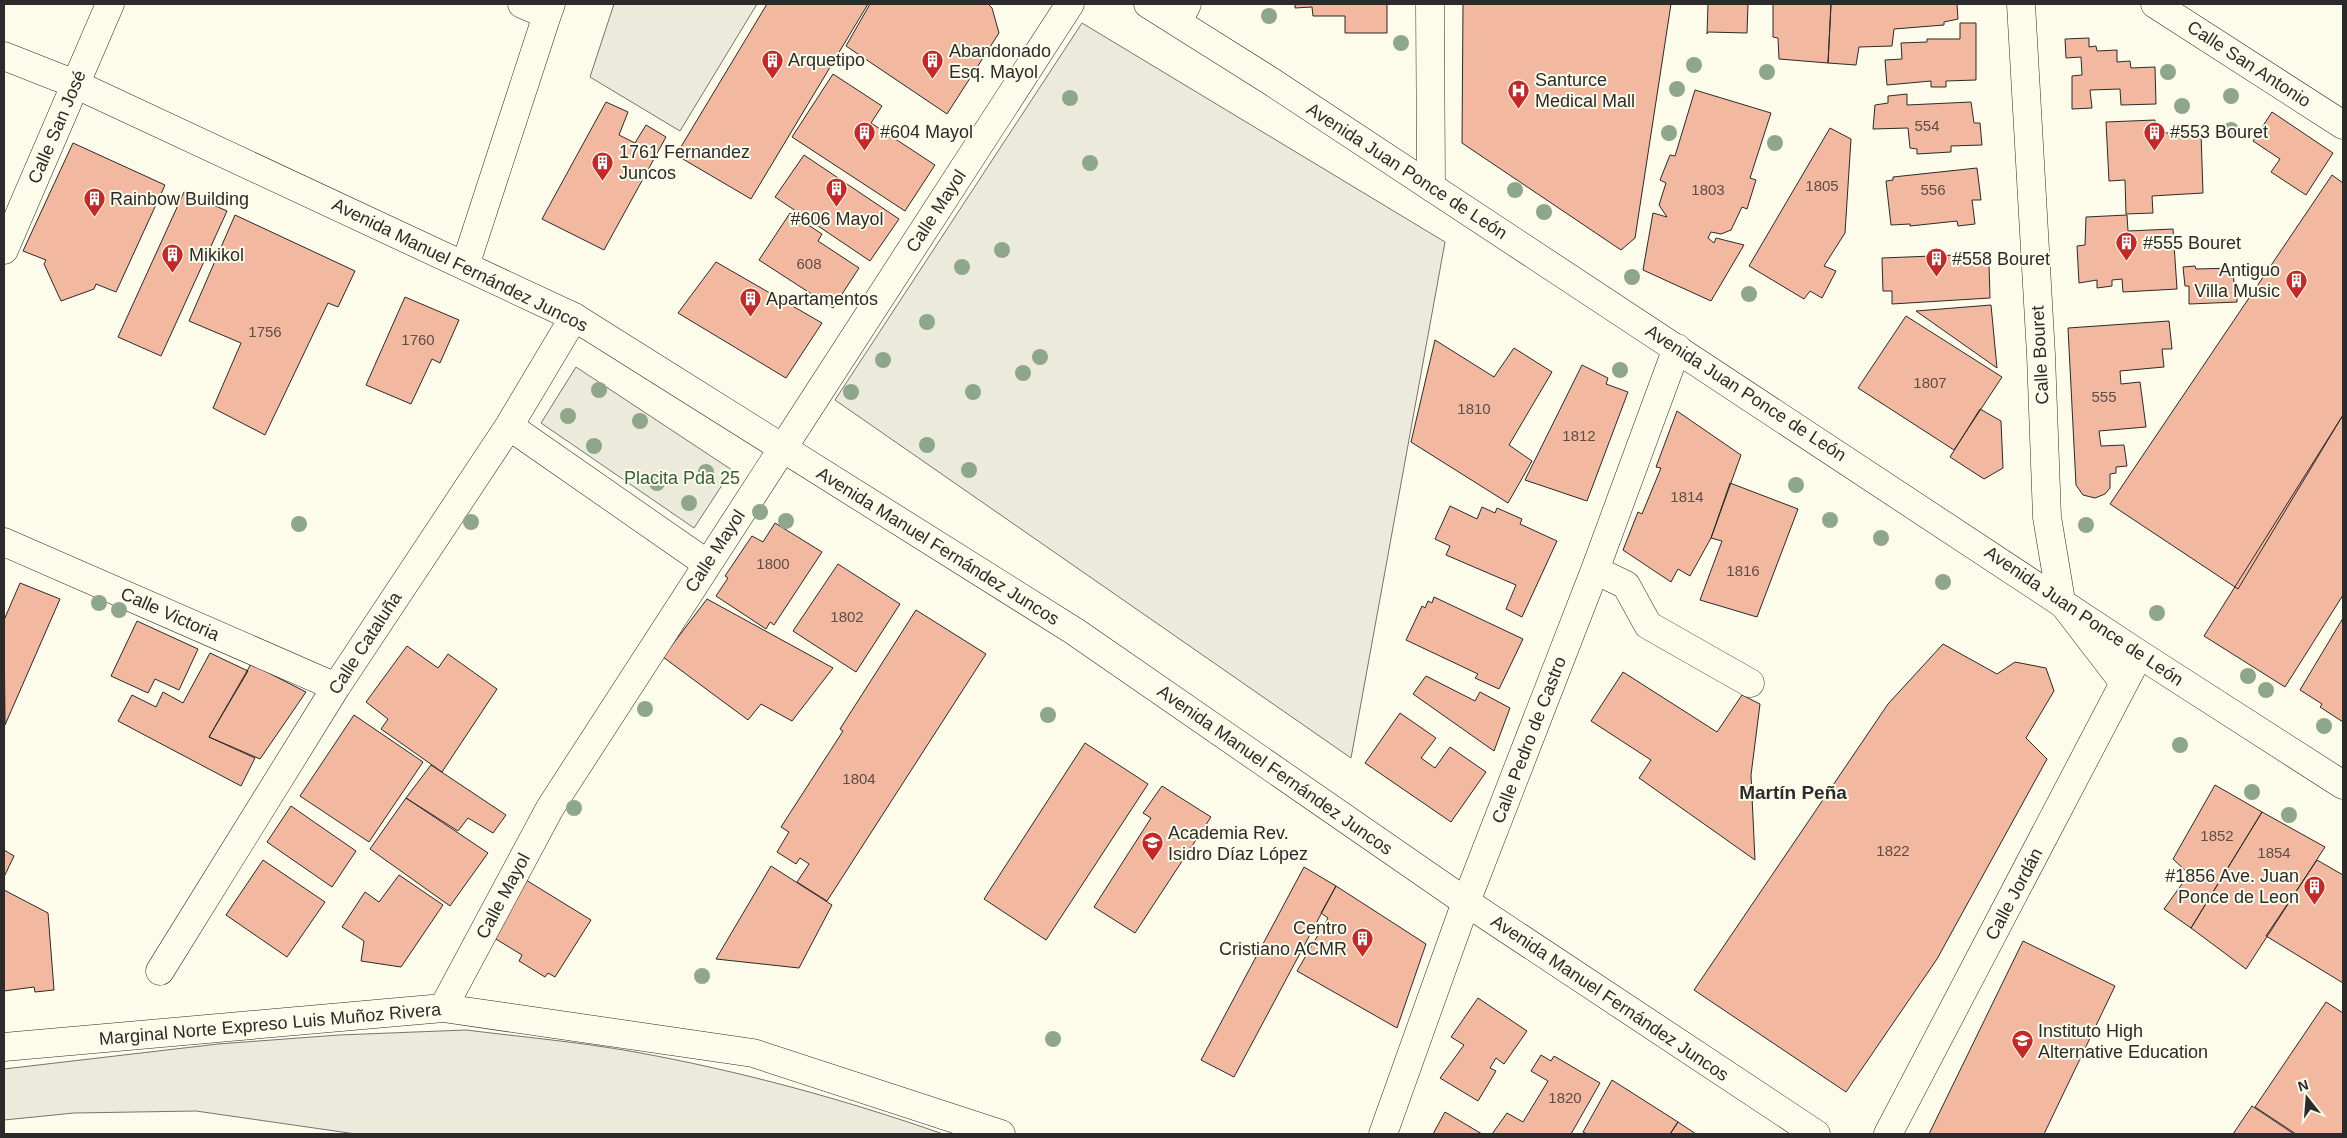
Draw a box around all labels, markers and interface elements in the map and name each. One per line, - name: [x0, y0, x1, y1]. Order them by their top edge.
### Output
- street label: Calle San Antonio: [2184, 17, 2314, 111]
- place label: Abandonado Esq. Mayol: [949, 41, 1051, 82]
- building icon: Arquetipo: [760, 48, 784, 79]
- building icon: Abandonado Esq. Mayol: [921, 49, 945, 80]
- place label: Arquetipo: [788, 50, 865, 70]
- street label: Calle San José: [24, 67, 90, 187]
- place label: Santurce Medical Mall: [1535, 70, 1635, 111]
- hospital icon: Santurce Medical Mall: [1507, 78, 1531, 109]
- street label: Avenida Juan Ponce de León: [1303, 99, 1511, 243]
- house number: 554: [1914, 117, 1940, 134]
- building icon: #604 Mayol: [852, 120, 876, 151]
- building icon: #553 Bouret: [2142, 120, 2166, 151]
- place label: #604 Mayol: [880, 122, 973, 142]
- place label: #553 Bouret: [2170, 122, 2268, 142]
- place label: 1761 Fernandez Juncos: [619, 142, 750, 183]
- building icon: 1761 Fernandez Juncos: [591, 150, 615, 181]
- street label: Calle Mayol: [902, 166, 970, 256]
- building icon: #606 Mayol: [825, 177, 849, 208]
- house number: 1805: [1805, 177, 1839, 194]
- house number: 1803: [1691, 181, 1725, 198]
- house number: 556: [1920, 181, 1946, 198]
- building icon: Rainbow Building: [82, 187, 106, 218]
- place label: Rainbow Building: [110, 189, 249, 209]
- street label: Avenida Manuel Fernández Juncos: [329, 194, 591, 336]
- place label: #606 Mayol: [790, 209, 884, 229]
- building icon: #555 Bouret: [2115, 231, 2139, 262]
- place label: #555 Bouret: [2143, 233, 2241, 253]
- building icon: Mikikol: [161, 243, 185, 274]
- place label: Mikikol: [189, 245, 244, 265]
- building icon: #558 Bouret: [1924, 247, 1948, 278]
- place label: #558 Bouret: [1952, 249, 2050, 269]
- house number: 608: [796, 255, 822, 272]
- place label: Antiguo Villa Music: [2194, 260, 2280, 301]
- building icon: Antiguo Villa Music: [2284, 268, 2308, 299]
- building icon: Apartamentos: [738, 287, 762, 318]
- place label: Apartamentos: [766, 289, 878, 309]
- street label: Calle Bouret: [2027, 305, 2053, 405]
- street label: Avenida Juan Ponce de León: [1642, 321, 1850, 465]
- house number: 1756: [248, 323, 282, 340]
- house number: 1760: [401, 331, 435, 348]
- house number: 1807: [1913, 374, 1947, 391]
- house number: 555: [2091, 388, 2117, 405]
- house number: 1810: [1457, 400, 1491, 417]
- house number: 1812: [1562, 427, 1596, 444]
- street label: Avenida Manuel Fernández Juncos: [813, 463, 1063, 629]
- park label: Placita Pda 25: [624, 468, 740, 488]
- house number: 1814: [1670, 488, 1704, 505]
- street label: Calle Mayol: [681, 506, 749, 596]
- street label: Avenida Juan Ponce de León: [1981, 542, 2187, 690]
- house number: 1800: [756, 555, 790, 572]
- house number: 1816: [1726, 562, 1760, 579]
- street label: Calle Victoria: [118, 583, 223, 645]
- street label: Calle Cataluña: [324, 587, 406, 698]
- house number: 1802: [830, 608, 864, 625]
- street label: Calle Pedro de Castro: [1488, 654, 1570, 826]
- street label: Avenida Manuel Fernández Juncos: [1154, 681, 1396, 859]
- house number: 1804: [842, 770, 876, 787]
- district label: Martín Peña: [1739, 782, 1847, 803]
- place label: Academia Rev. Isidro Díaz López: [1168, 823, 1308, 864]
- house number: 1852: [2200, 827, 2234, 844]
- school or university icon: Academia Rev. Isidro Díaz López: [1140, 831, 1164, 862]
- house number: 1822: [1876, 842, 1910, 859]
- house number: 1854: [2257, 844, 2291, 861]
- street label: Calle Jordán: [1981, 845, 2047, 943]
- street label: Calle Mayol: [472, 850, 534, 942]
- place label: #1856 Ave. Juan Ponce de Leon: [2165, 866, 2299, 907]
- building icon: #1856 Ave. Juan Ponce de Leon: [2303, 874, 2327, 905]
- street label: Avenida Manuel Fernández Juncos: [1488, 911, 1732, 1085]
- place label: Centro Cristiano ACMR: [1219, 918, 1347, 959]
- building icon: Centro Cristiano ACMR: [1351, 926, 1375, 957]
- street label: Marginal Norte Expreso Luis Muñoz Rivera: [98, 999, 443, 1049]
- place label: Instituto High Alternative Education: [2038, 1021, 2208, 1062]
- school or university icon: Instituto High Alternative Education: [2010, 1029, 2034, 1060]
- north arrow: [2282, 1073, 2332, 1123]
- text: N: [2296, 1076, 2310, 1095]
- house number: 1820: [1548, 1089, 1582, 1106]

